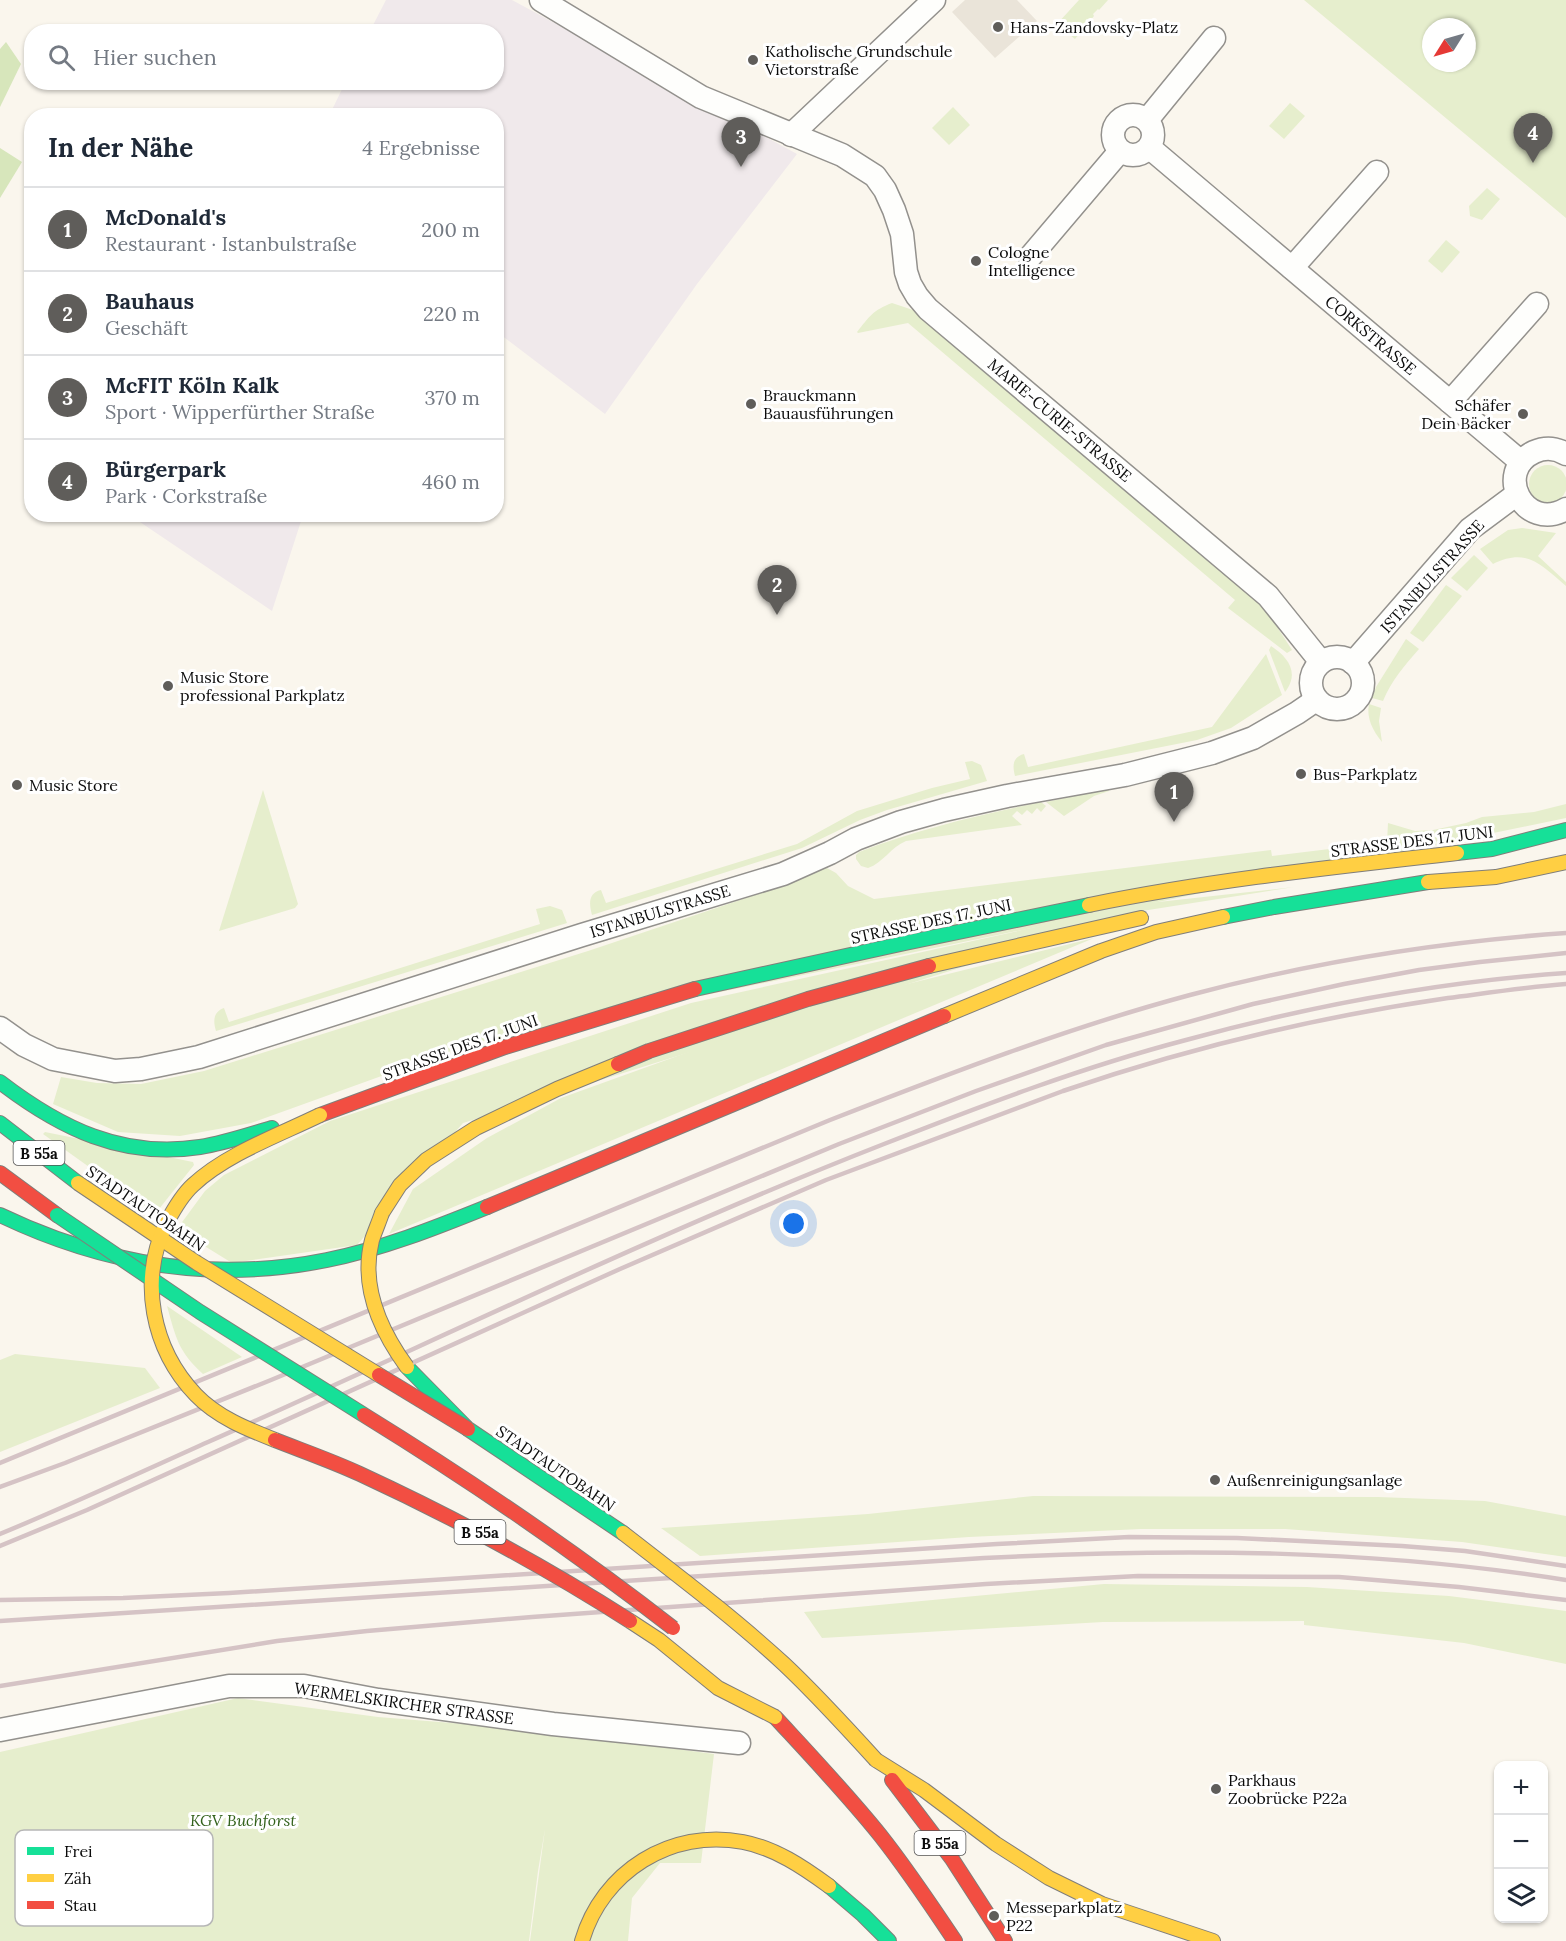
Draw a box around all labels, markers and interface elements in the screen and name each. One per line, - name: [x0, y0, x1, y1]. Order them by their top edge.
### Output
- place label: Hans-Zandovsky-Platz: [1010, 17, 1178, 37]
- north arrow: [1422, 18, 1476, 72]
- marker: Hans-Zandovsky-Platz: [991, 20, 1005, 34]
- search box: [24, 24, 504, 90]
- icon: search: [45, 41, 78, 74]
- place label: Katholische Grundschule Vietorstraße: [764, 41, 953, 79]
- text: Hier suchen: [93, 43, 217, 71]
- marker: Katholische Grundschule Vietorstraße: [746, 53, 760, 67]
- pin: 4: [1514, 114, 1552, 163]
- pin: 3: [722, 118, 760, 167]
- text: In der Nähe: [48, 131, 193, 164]
- text: 4 Ergebnisse: [362, 135, 480, 160]
- text: McDonald's: [105, 203, 226, 231]
- text: 1: [63, 217, 72, 242]
- text: 200 m: [421, 217, 480, 242]
- text: Restaurant · Istanbulstraße: [105, 231, 357, 256]
- place label: Cologne Intelligence: [988, 242, 1075, 280]
- marker: Cologne Intelligence: [969, 254, 983, 268]
- text: Bauhaus: [105, 287, 194, 315]
- street label: CORKSTRASSE: [1321, 291, 1421, 379]
- text: 2: [62, 301, 73, 326]
- text: 220 m: [423, 301, 480, 326]
- text: Geschäft: [105, 315, 188, 340]
- street label: MARIE-CURIE-STRASSE: [984, 354, 1136, 486]
- text: McFIT Köln Kalk: [105, 371, 279, 399]
- text: 3: [62, 385, 73, 410]
- text: 370 m: [425, 385, 480, 410]
- place label: Brauckmann Bauausführungen: [763, 385, 894, 423]
- place label: Schäfer Dein Bäcker: [1421, 395, 1511, 433]
- marker: Brauckmann Bauausführungen: [744, 397, 758, 411]
- text: Sport · Wipperfürther Straße: [105, 399, 375, 424]
- marker: Schäfer Dein Bäcker: [1516, 407, 1530, 421]
- text: Bürgerpark: [105, 455, 226, 483]
- text: 4: [62, 469, 73, 494]
- text: 460 m: [422, 469, 480, 494]
- text: Park · Corkstraße: [105, 483, 267, 508]
- street label: ISTANBULSTRASSE: [1376, 515, 1488, 637]
- pin: 2: [758, 566, 796, 615]
- place label: Music Store professional Parkplatz: [180, 667, 345, 705]
- marker: Music Store professional Parkplatz: [161, 679, 175, 693]
- place label: Bus-Parkplatz: [1313, 764, 1417, 784]
- marker: Bus-Parkplatz: [1294, 767, 1308, 781]
- pin: 1: [1154, 772, 1194, 822]
- place label: Music Store: [29, 775, 118, 795]
- marker: Music Store: [10, 778, 24, 792]
- street label: STRASSE DES 17. JUNI: [1330, 821, 1494, 861]
- street label: ISTANBULSTRASSE: [587, 880, 733, 942]
- street label: STRASSE DES 17. JUNI: [849, 894, 1013, 948]
- street label: STRASSE DES 17. JUNI: [380, 1010, 540, 1084]
- road number: B 55a: [14, 1141, 64, 1165]
- street label: STADTAUTOBAHN: [83, 1161, 209, 1255]
- your location: [779, 1209, 808, 1238]
- street label: STADTAUTOBAHN: [493, 1421, 619, 1515]
- place label: Außenreinigungsanlage: [1226, 1470, 1403, 1490]
- marker: Außenreinigungsanlage: [1208, 1473, 1222, 1487]
- road number: B 55a: [454, 1520, 506, 1544]
- street label: WERMELSKIRCHER STRASSE: [293, 1678, 515, 1728]
- map controls: [1494, 1761, 1548, 1923]
- button: +: [1494, 1761, 1548, 1815]
- place label: Parkhaus Zoobrücke P22a: [1228, 1770, 1347, 1808]
- marker: Parkhaus Zoobrücke P22a: [1209, 1782, 1223, 1796]
- park label: KGV Buchforst: [190, 1810, 296, 1830]
- button: −: [1494, 1815, 1548, 1869]
- legend: [15, 1830, 213, 1926]
- road number: B 55a: [914, 1831, 966, 1855]
- text: Frei: [64, 1841, 93, 1861]
- text: Zäh: [64, 1868, 92, 1888]
- button: layers: [1494, 1869, 1548, 1923]
- text: Stau: [64, 1895, 97, 1915]
- place label: Messeparkplatz P22: [1006, 1897, 1122, 1935]
- marker: Messeparkplatz P22: [987, 1909, 1001, 1923]

